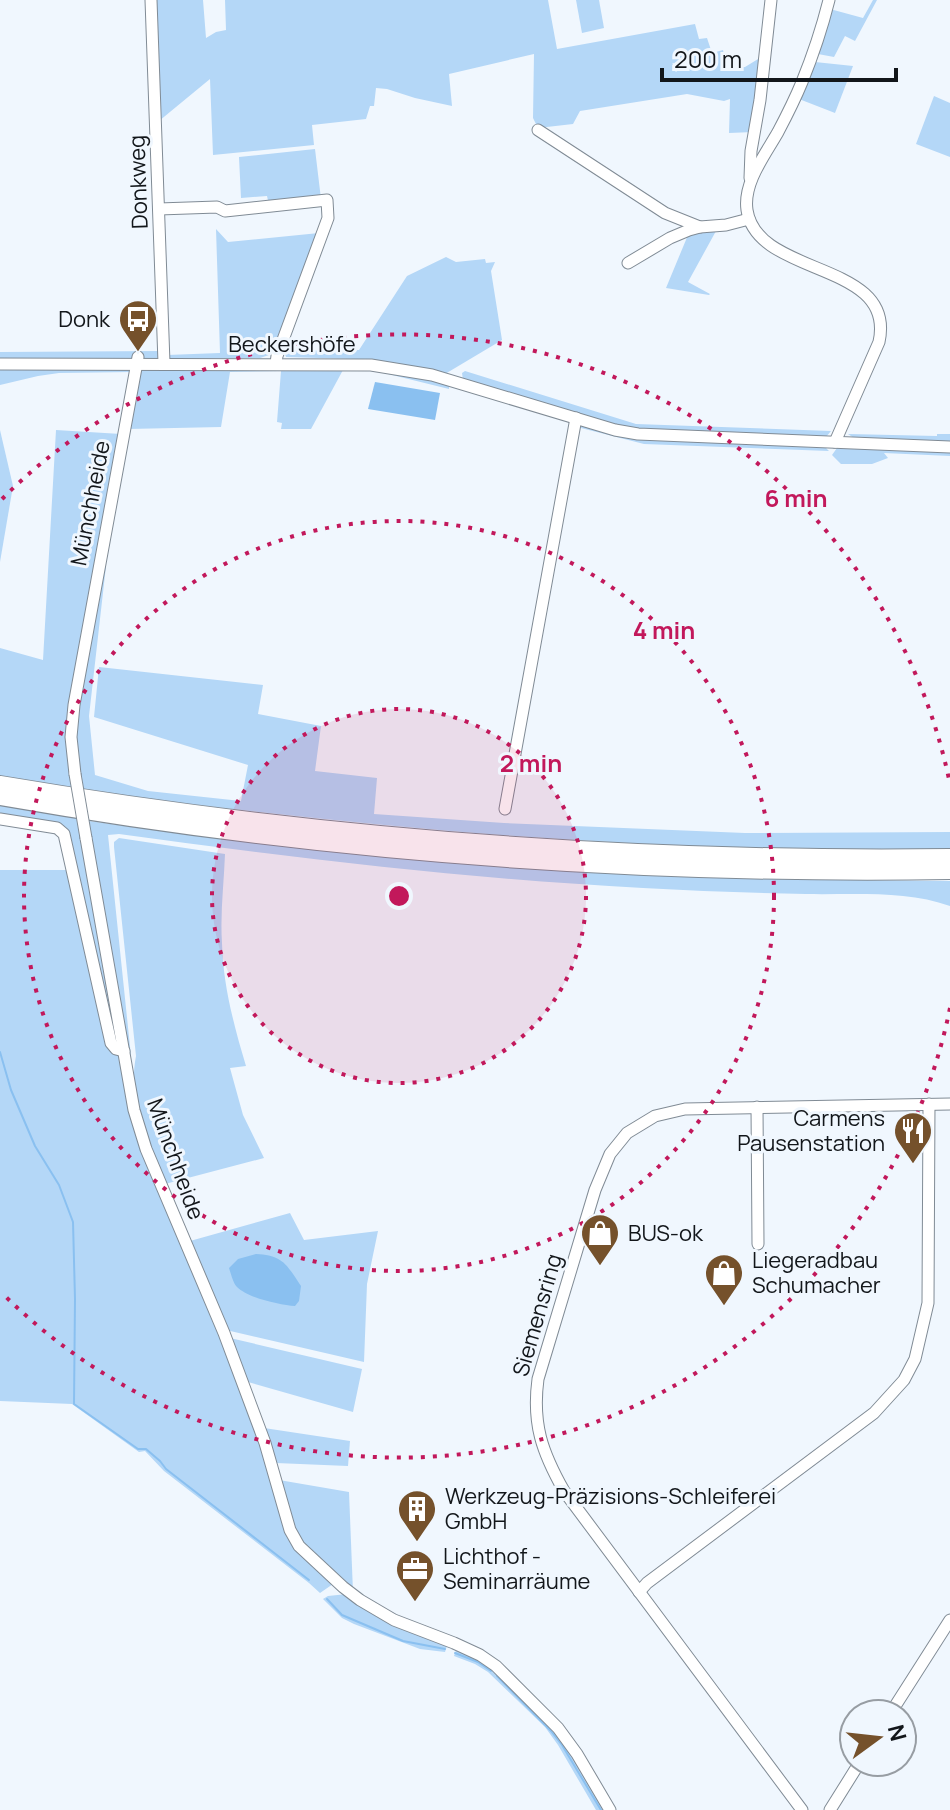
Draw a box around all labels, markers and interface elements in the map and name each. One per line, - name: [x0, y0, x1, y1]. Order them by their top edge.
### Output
- scale bar: [662, 32, 896, 82]
- text: 200 m: [674, 42, 742, 75]
- street label: Donkweg: [121, 134, 155, 230]
- bus stop icon: Donk: [117, 298, 159, 353]
- place label: Donk: [58, 304, 111, 334]
- street label: Beckershöfe: [228, 329, 356, 359]
- street label: Münchheide: [63, 438, 117, 568]
- text: 6 min: [764, 481, 828, 514]
- text: 4 min: [633, 613, 695, 646]
- text: 2 min: [500, 746, 562, 779]
- centre of rings: [385, 882, 413, 910]
- street label: Münchheide: [140, 1094, 212, 1224]
- place label: Carmens Pausenstation: [737, 1103, 885, 1158]
- restaurant icon: Carmens Pausenstation: [892, 1110, 934, 1165]
- shop icon: BUS-ok: [579, 1212, 621, 1267]
- place label: BUS-ok: [628, 1218, 704, 1248]
- place label: Liegeradbau Schumacher: [752, 1245, 881, 1300]
- street label: Siemensring: [505, 1250, 569, 1380]
- shop icon: Liegeradbau Schumacher: [703, 1252, 745, 1307]
- place label: Werkzeug-Präzisions-Schleiferei GmbH: [445, 1481, 776, 1536]
- building icon: Werkzeug-Präzisions-Schleiferei GmbH: [396, 1488, 438, 1543]
- place label: Lichthof - Seminarräume: [443, 1541, 590, 1596]
- office icon: Lichthof - Seminarräume: [394, 1548, 436, 1603]
- north arrow: [838, 1698, 918, 1778]
- text: N: [881, 1721, 914, 1744]

